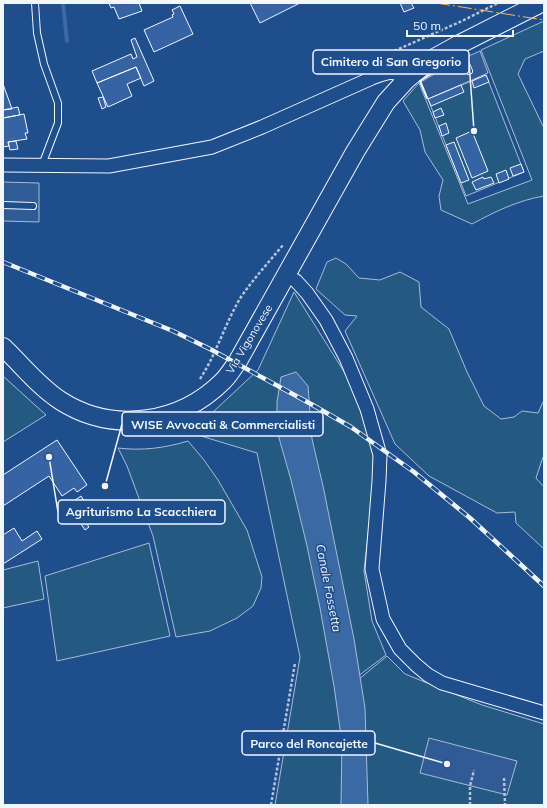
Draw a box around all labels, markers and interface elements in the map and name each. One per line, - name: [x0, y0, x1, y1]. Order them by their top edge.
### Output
- scale bar: [407, 12, 513, 38]
- text: 50 m: [413, 18, 441, 33]
- callout: Cimitero di San Gregorio: [313, 50, 469, 74]
- text: Cimitero di San Gregorio: [321, 54, 461, 69]
- street label: Via Vigonovese: [223, 302, 275, 376]
- callout: WISE Avvocati & Commercialisti: [122, 412, 323, 436]
- text: WISE Avvocati & Commercialisti: [131, 417, 315, 432]
- callout: Agriturismo La Scacchiera: [58, 500, 225, 524]
- text: Agriturismo La Scacchiera: [66, 504, 216, 519]
- water label: Canale Fossetta: [313, 543, 345, 633]
- callout: Parco del Roncajette: [242, 731, 375, 755]
- text: Parco del Roncajette: [250, 736, 368, 751]

